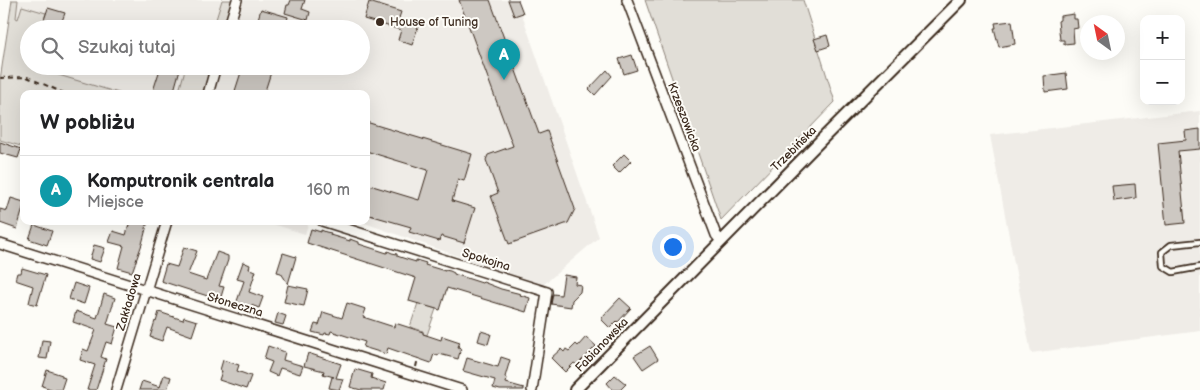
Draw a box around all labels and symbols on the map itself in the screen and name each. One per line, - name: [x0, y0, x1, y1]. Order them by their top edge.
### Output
- place label: House of Tuning: [390, 15, 478, 30]
- north arrow: [1080, 15, 1125, 60]
- marker: House of Tuning: [374, 16, 386, 28]
- pin: A: [488, 39, 520, 80]
- street label: Krzeszowicka: [664, 80, 704, 154]
- street label: Trzebińska: [768, 123, 820, 175]
- your location: [660, 234, 686, 260]
- street label: Spokojna: [460, 246, 512, 274]
- street label: Zakładowa: [113, 271, 145, 333]
- street label: Słoneczna: [205, 289, 265, 321]
- street label: Fabianowska: [572, 314, 632, 375]

